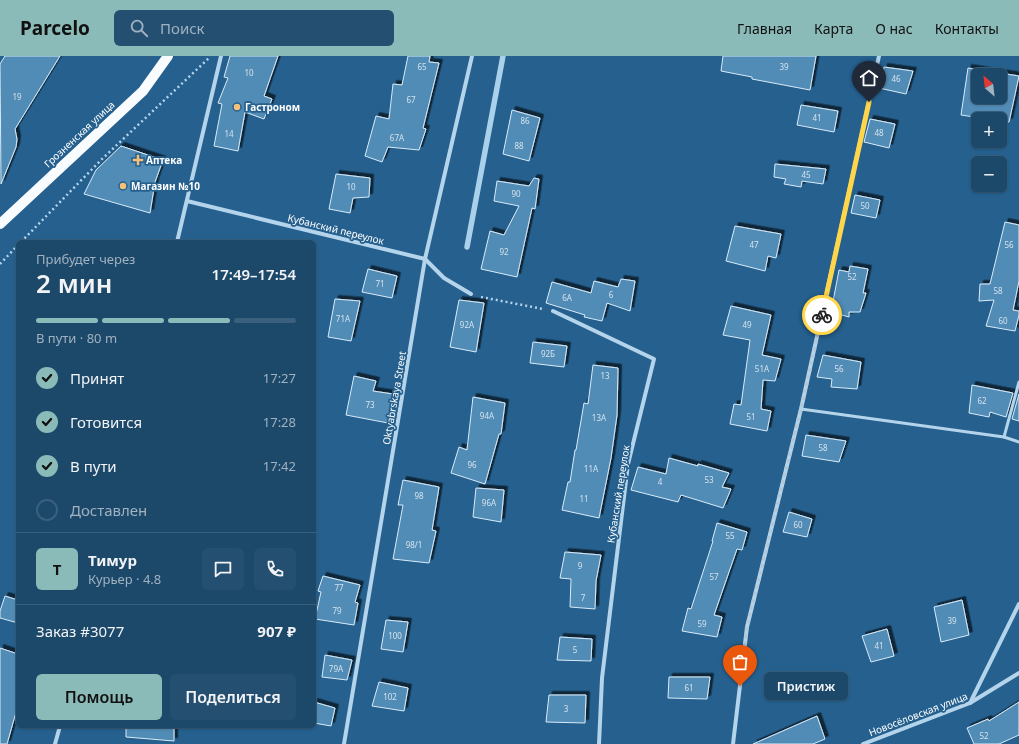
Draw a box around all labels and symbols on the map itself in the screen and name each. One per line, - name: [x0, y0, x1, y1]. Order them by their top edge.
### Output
- house number: 65: [417, 61, 427, 72]
- house number: 39: [779, 61, 789, 72]
- pin: [852, 61, 886, 102]
- house number: 10: [244, 67, 254, 78]
- north arrow: [971, 68, 1007, 104]
- house number: 46: [891, 73, 901, 84]
- house number: 19: [12, 91, 22, 102]
- house number: 67: [406, 94, 416, 105]
- street label: Грозненская улица: [41, 98, 117, 170]
- place label: Гастроном: [245, 100, 300, 114]
- marker: Гастроном: [232, 102, 242, 112]
- house number: 41: [812, 112, 822, 123]
- house number: 86: [520, 115, 530, 126]
- house number: 48: [874, 127, 884, 138]
- house number: 14: [224, 128, 234, 139]
- house number: 67А: [390, 132, 405, 143]
- house number: 88: [514, 140, 524, 151]
- place label: Аптека: [146, 153, 182, 167]
- marker: Аптека: [133, 155, 143, 165]
- house number: 45: [801, 169, 811, 180]
- place label: Магазин №10: [131, 179, 200, 193]
- marker: Магазин №10: [118, 181, 128, 191]
- house number: 10: [346, 181, 356, 192]
- house number: 90: [511, 188, 521, 199]
- house number: 50: [860, 200, 870, 211]
- street label: Кубанский переулок: [286, 210, 386, 248]
- house number: 47: [749, 239, 759, 250]
- house number: 56: [1004, 239, 1014, 250]
- house number: 92: [499, 246, 509, 257]
- house number: 52: [847, 271, 857, 282]
- house number: 71: [375, 278, 385, 289]
- house number: 58: [993, 285, 1003, 296]
- house number: 6: [609, 289, 614, 300]
- house number: 6А: [562, 292, 573, 303]
- courier: [802, 295, 842, 335]
- house number: 71А: [336, 313, 351, 324]
- house number: 60: [998, 315, 1008, 326]
- house number: 92А: [460, 319, 475, 330]
- house number: 49: [742, 319, 752, 330]
- house number: 92Б: [541, 348, 555, 359]
- street label: Oktyabrskaya Street: [379, 350, 409, 446]
- house number: 51А: [755, 363, 770, 374]
- house number: 56: [834, 363, 844, 374]
- house number: 13: [600, 370, 610, 381]
- house number: 62: [977, 395, 987, 406]
- house number: 73: [365, 399, 375, 410]
- house number: 94А: [480, 410, 495, 421]
- house number: 51: [746, 411, 756, 422]
- house number: 13А: [592, 412, 607, 423]
- house number: 58: [818, 442, 828, 453]
- street label: Кубанский переулок: [603, 443, 633, 544]
- house number: 96: [467, 459, 477, 470]
- house number: 11А: [584, 463, 599, 474]
- house number: 53: [704, 474, 714, 485]
- house number: 4: [658, 476, 663, 487]
- house number: 98: [414, 490, 424, 501]
- house number: 11: [579, 493, 589, 504]
- house number: 96А: [482, 497, 497, 508]
- house number: 60: [793, 519, 803, 530]
- house number: 55: [725, 530, 735, 541]
- house number: 98/1: [406, 539, 422, 550]
- house number: 9: [578, 560, 583, 571]
- house number: 57: [709, 571, 719, 582]
- house number: 77: [334, 582, 344, 593]
- house number: 7: [581, 592, 586, 603]
- house number: 79: [332, 605, 342, 616]
- house number: 39: [947, 615, 957, 626]
- house number: 59: [697, 618, 707, 629]
- house number: 100: [388, 630, 402, 641]
- house number: 41: [874, 640, 884, 651]
- house number: 5: [573, 644, 578, 655]
- pin: [723, 645, 757, 686]
- house number: 79А: [329, 663, 344, 674]
- callout: Пристиж: [764, 672, 848, 700]
- house number: 61: [684, 682, 694, 693]
- street label: Новосёловская улица: [866, 689, 970, 739]
- house number: 102: [383, 691, 397, 702]
- house number: 3: [564, 703, 569, 714]
- house number: 52: [979, 730, 989, 741]

